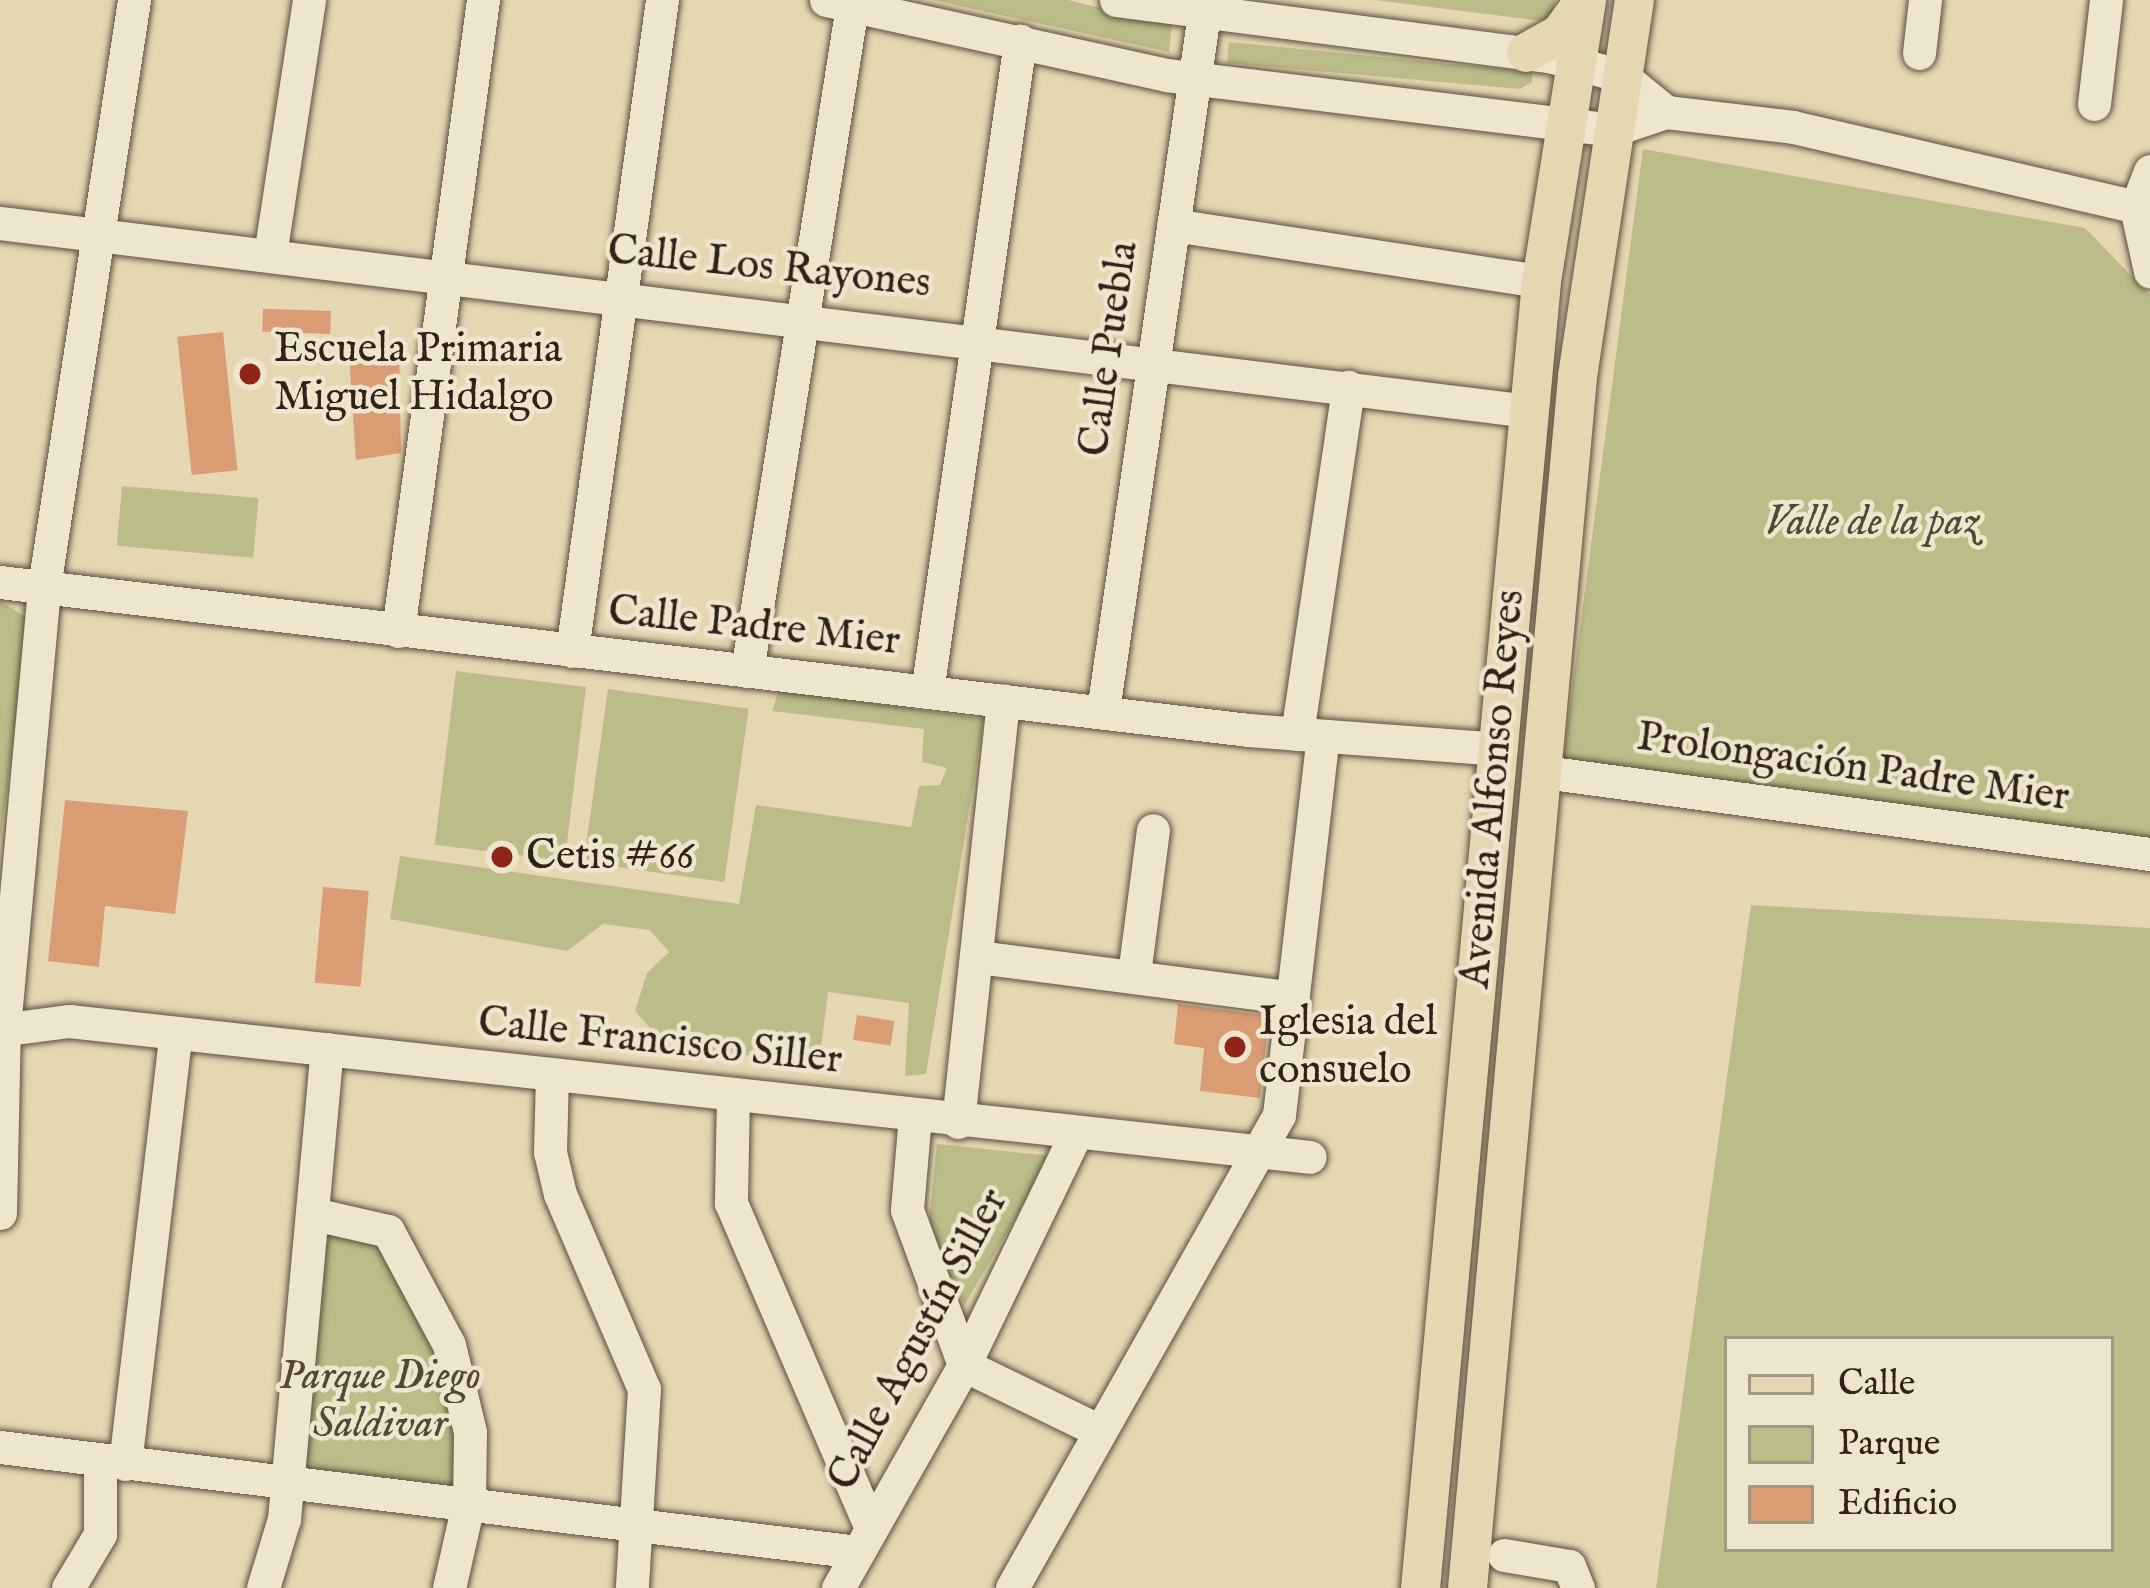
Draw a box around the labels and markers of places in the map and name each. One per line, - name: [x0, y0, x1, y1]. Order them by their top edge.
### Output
- place label: Escuela Primaria Miguel Hidalgo: [274, 325, 562, 424]
- marker: Escuela Primaria Miguel Hidalgo: [237, 361, 263, 387]
- place label: Cetis #66: [526, 832, 694, 882]
- marker: Cetis #66: [489, 844, 515, 870]
- place label: Iglesia del consuelo: [1259, 998, 1437, 1096]
- marker: Iglesia del consuelo: [1222, 1034, 1248, 1060]

